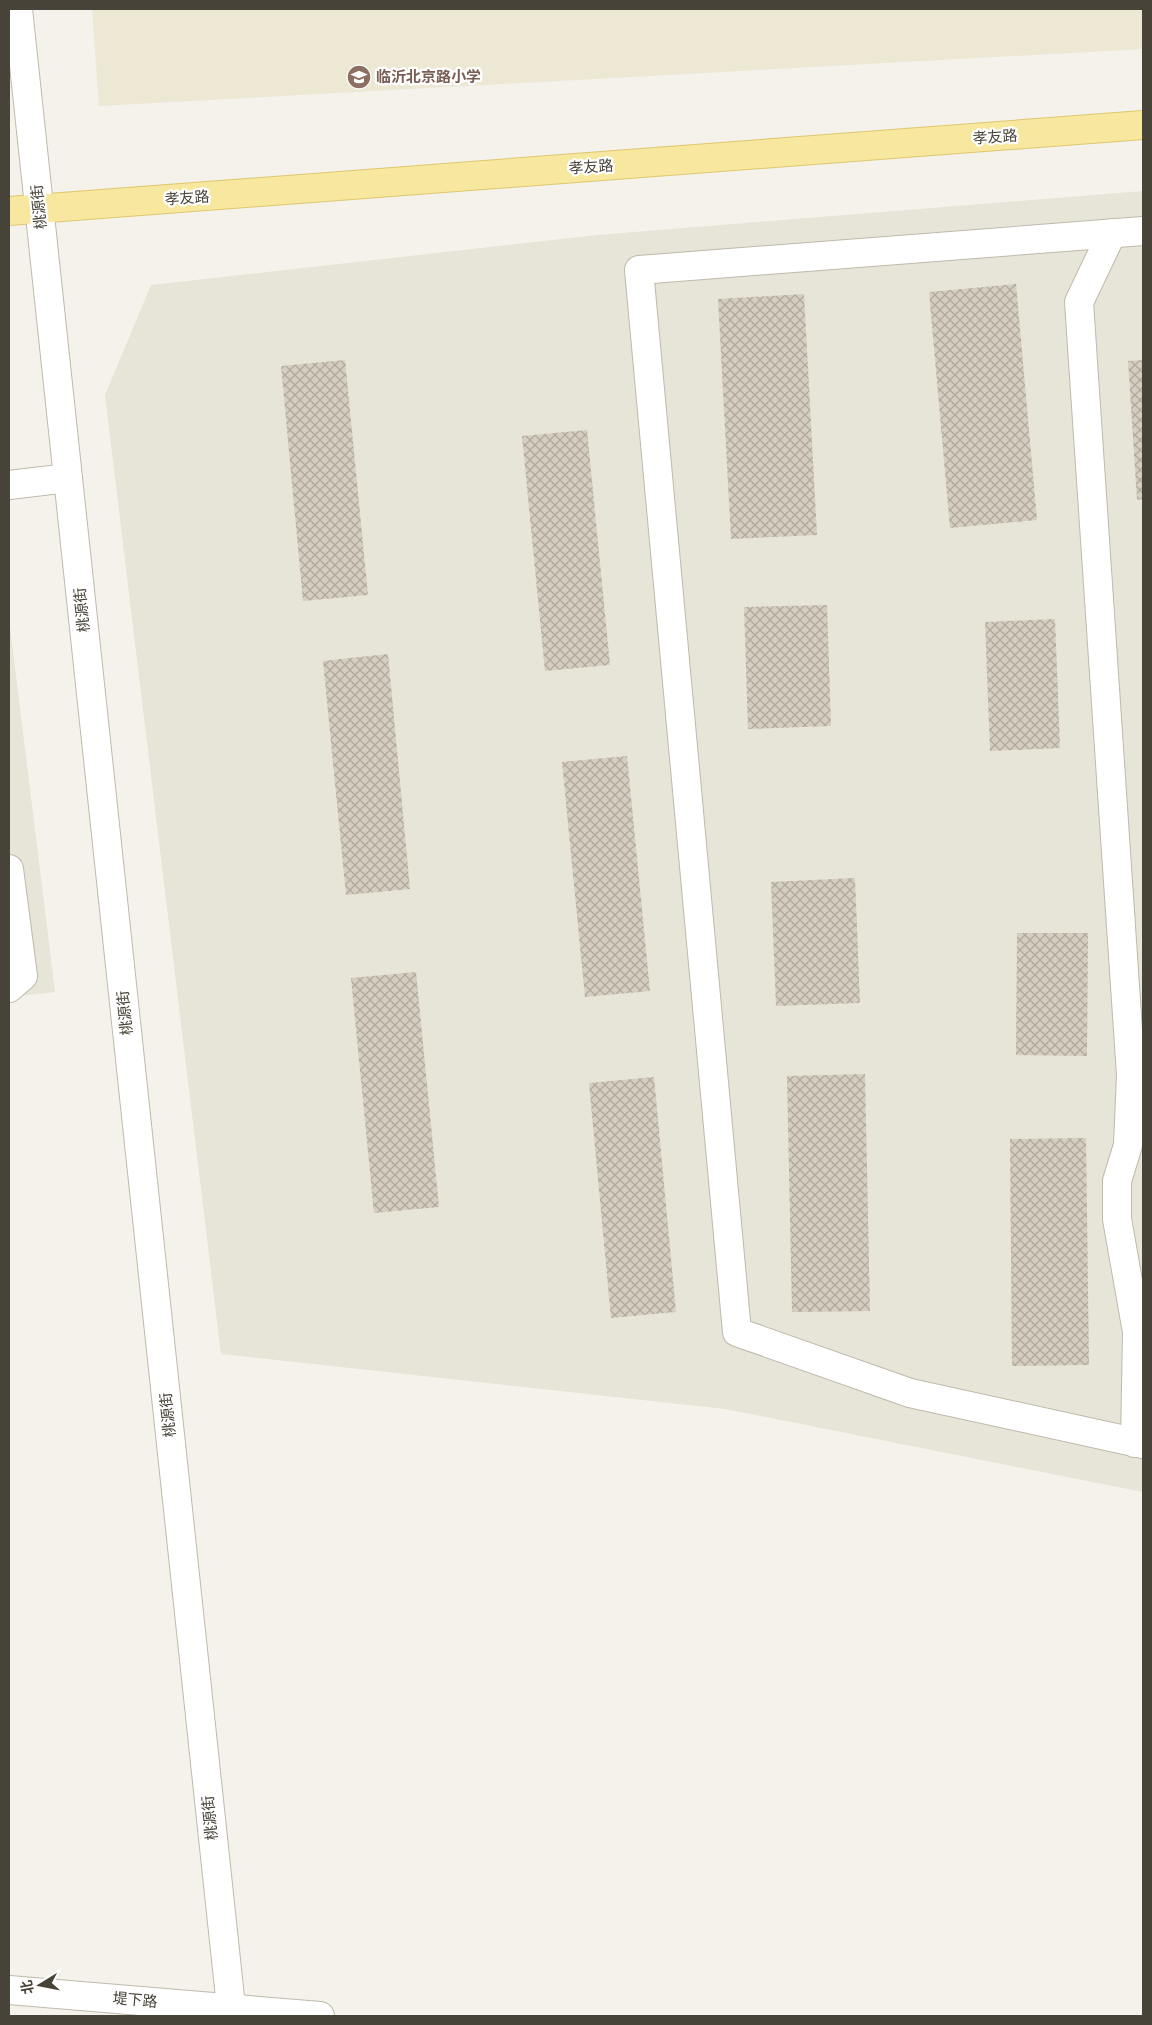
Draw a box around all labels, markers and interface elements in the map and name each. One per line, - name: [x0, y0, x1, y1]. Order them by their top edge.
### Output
- school or university icon: 临沂北京路小学: [346, 64, 372, 90]
- place label: 临沂北京路小学: [376, 67, 481, 86]
- street label: 孝友路: [972, 125, 1018, 148]
- street label: 孝友路: [568, 155, 614, 178]
- street label: 桃源街: [27, 184, 50, 230]
- street label: 孝友路: [164, 186, 210, 209]
- street label: 桃源街: [70, 587, 93, 633]
- street label: 桃源街: [113, 990, 136, 1036]
- street label: 桃源街: [156, 1392, 179, 1438]
- street label: 桃源街: [198, 1795, 221, 1841]
- north arrow: [15, 1960, 65, 2010]
- text: 北: [17, 1979, 37, 1996]
- street label: 堤下路: [112, 1988, 158, 2011]

